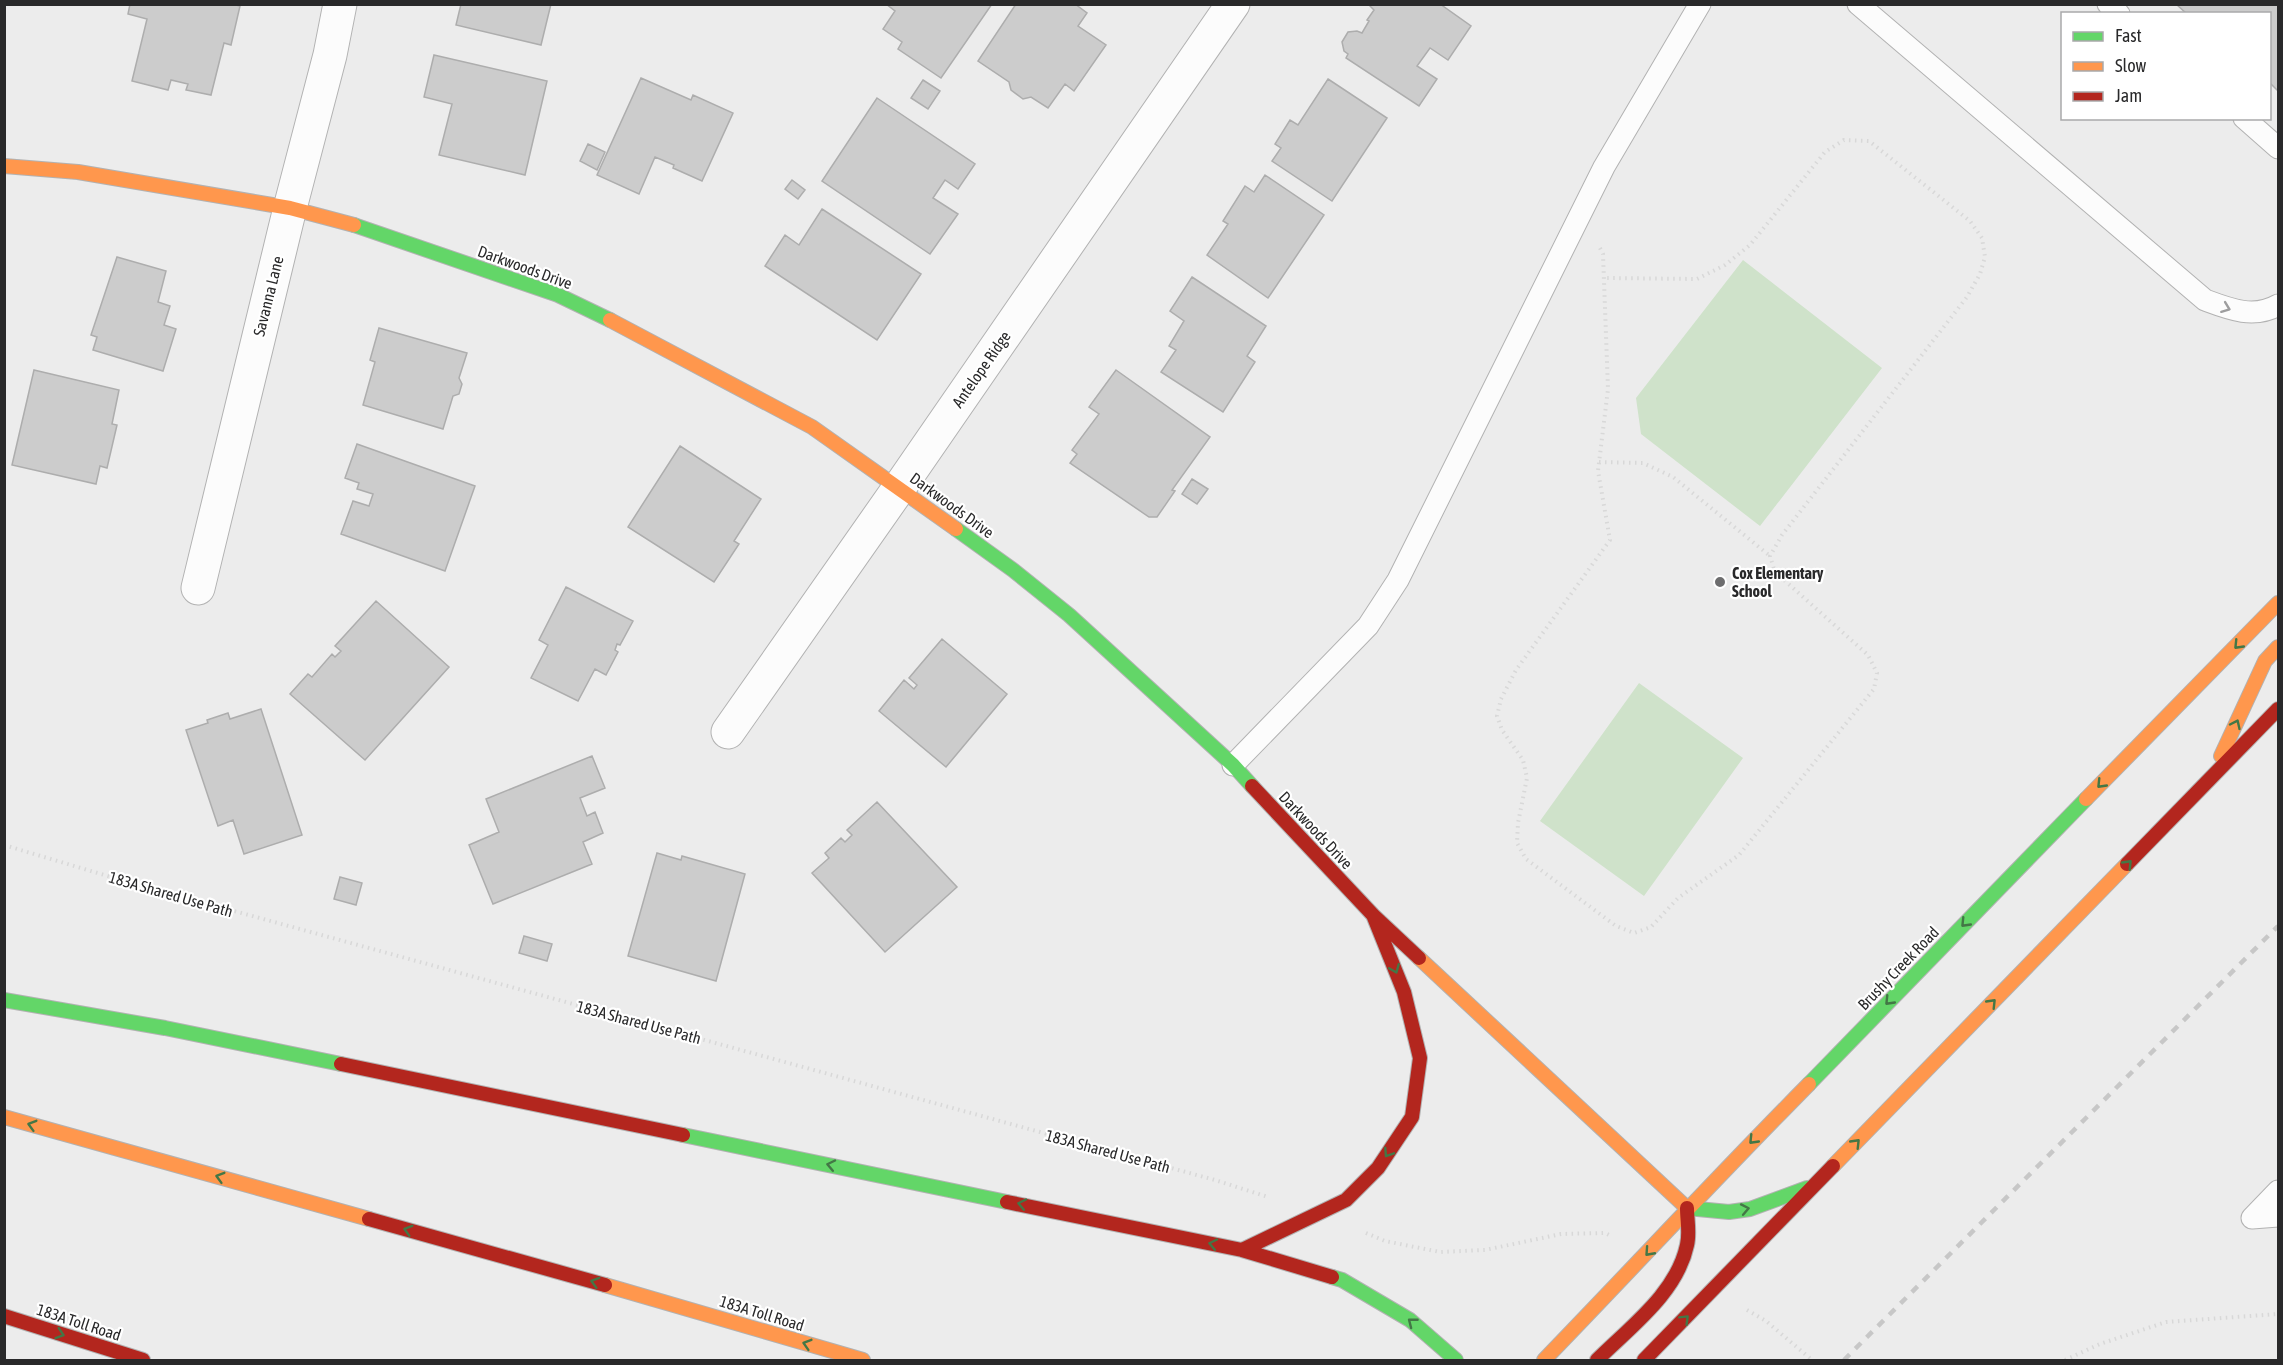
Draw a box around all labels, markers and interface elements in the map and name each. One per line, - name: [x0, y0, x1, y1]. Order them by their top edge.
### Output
- legend: [2061, 12, 2271, 120]
- text: Fast: [2115, 25, 2142, 46]
- text: Slow: [2115, 55, 2146, 76]
- text: Jam: [2115, 85, 2142, 106]
- street label: Darkwoods Drive: [475, 242, 575, 292]
- street label: Savanna Lane: [249, 254, 287, 338]
- one-way arrow: [2220, 300, 2231, 313]
- street label: Antelope Ridge: [948, 327, 1015, 411]
- street label: Darkwoods Drive: [907, 469, 997, 541]
- place label: Cox Elementary School: [1732, 564, 1824, 600]
- marker: Cox Elementary School: [1713, 575, 1727, 589]
- one-way arrow: [2234, 637, 2245, 648]
- one-way arrow: [2229, 719, 2241, 730]
- one-way arrow: [2098, 776, 2109, 787]
- street label: Darkwoods Drive: [1276, 788, 1356, 872]
- one-way arrow: [2120, 860, 2131, 871]
- street label: 183A Shared Use Path: [107, 868, 235, 920]
- one-way arrow: [1961, 916, 1972, 927]
- street label: Brushy Creek Road: [1854, 923, 1943, 1014]
- one-way arrow: [1388, 963, 1400, 974]
- one-way arrow: [1885, 993, 1896, 1004]
- street label: 183A Shared Use Path: [575, 997, 703, 1047]
- one-way arrow: [1984, 1000, 1995, 1011]
- one-way arrow: [27, 1120, 38, 1132]
- street label: 183A Shared Use Path: [1044, 1126, 1172, 1176]
- one-way arrow: [1749, 1133, 1760, 1144]
- one-way arrow: [1849, 1140, 1860, 1150]
- one-way arrow: [1384, 1146, 1395, 1157]
- one-way arrow: [826, 1159, 836, 1172]
- one-way arrow: [215, 1172, 226, 1184]
- one-way arrow: [1017, 1199, 1027, 1212]
- one-way arrow: [1740, 1203, 1750, 1216]
- one-way arrow: [403, 1224, 413, 1237]
- one-way arrow: [1208, 1238, 1218, 1251]
- one-way arrow: [1645, 1245, 1656, 1256]
- one-way arrow: [591, 1277, 601, 1289]
- street label: 183A Toll Road: [718, 1292, 806, 1334]
- street label: 183A Toll Road: [35, 1300, 123, 1344]
- one-way arrow: [1678, 1315, 1689, 1326]
- one-way arrow: [1408, 1319, 1419, 1330]
- one-way arrow: [54, 1327, 65, 1339]
- one-way arrow: [802, 1339, 813, 1351]

